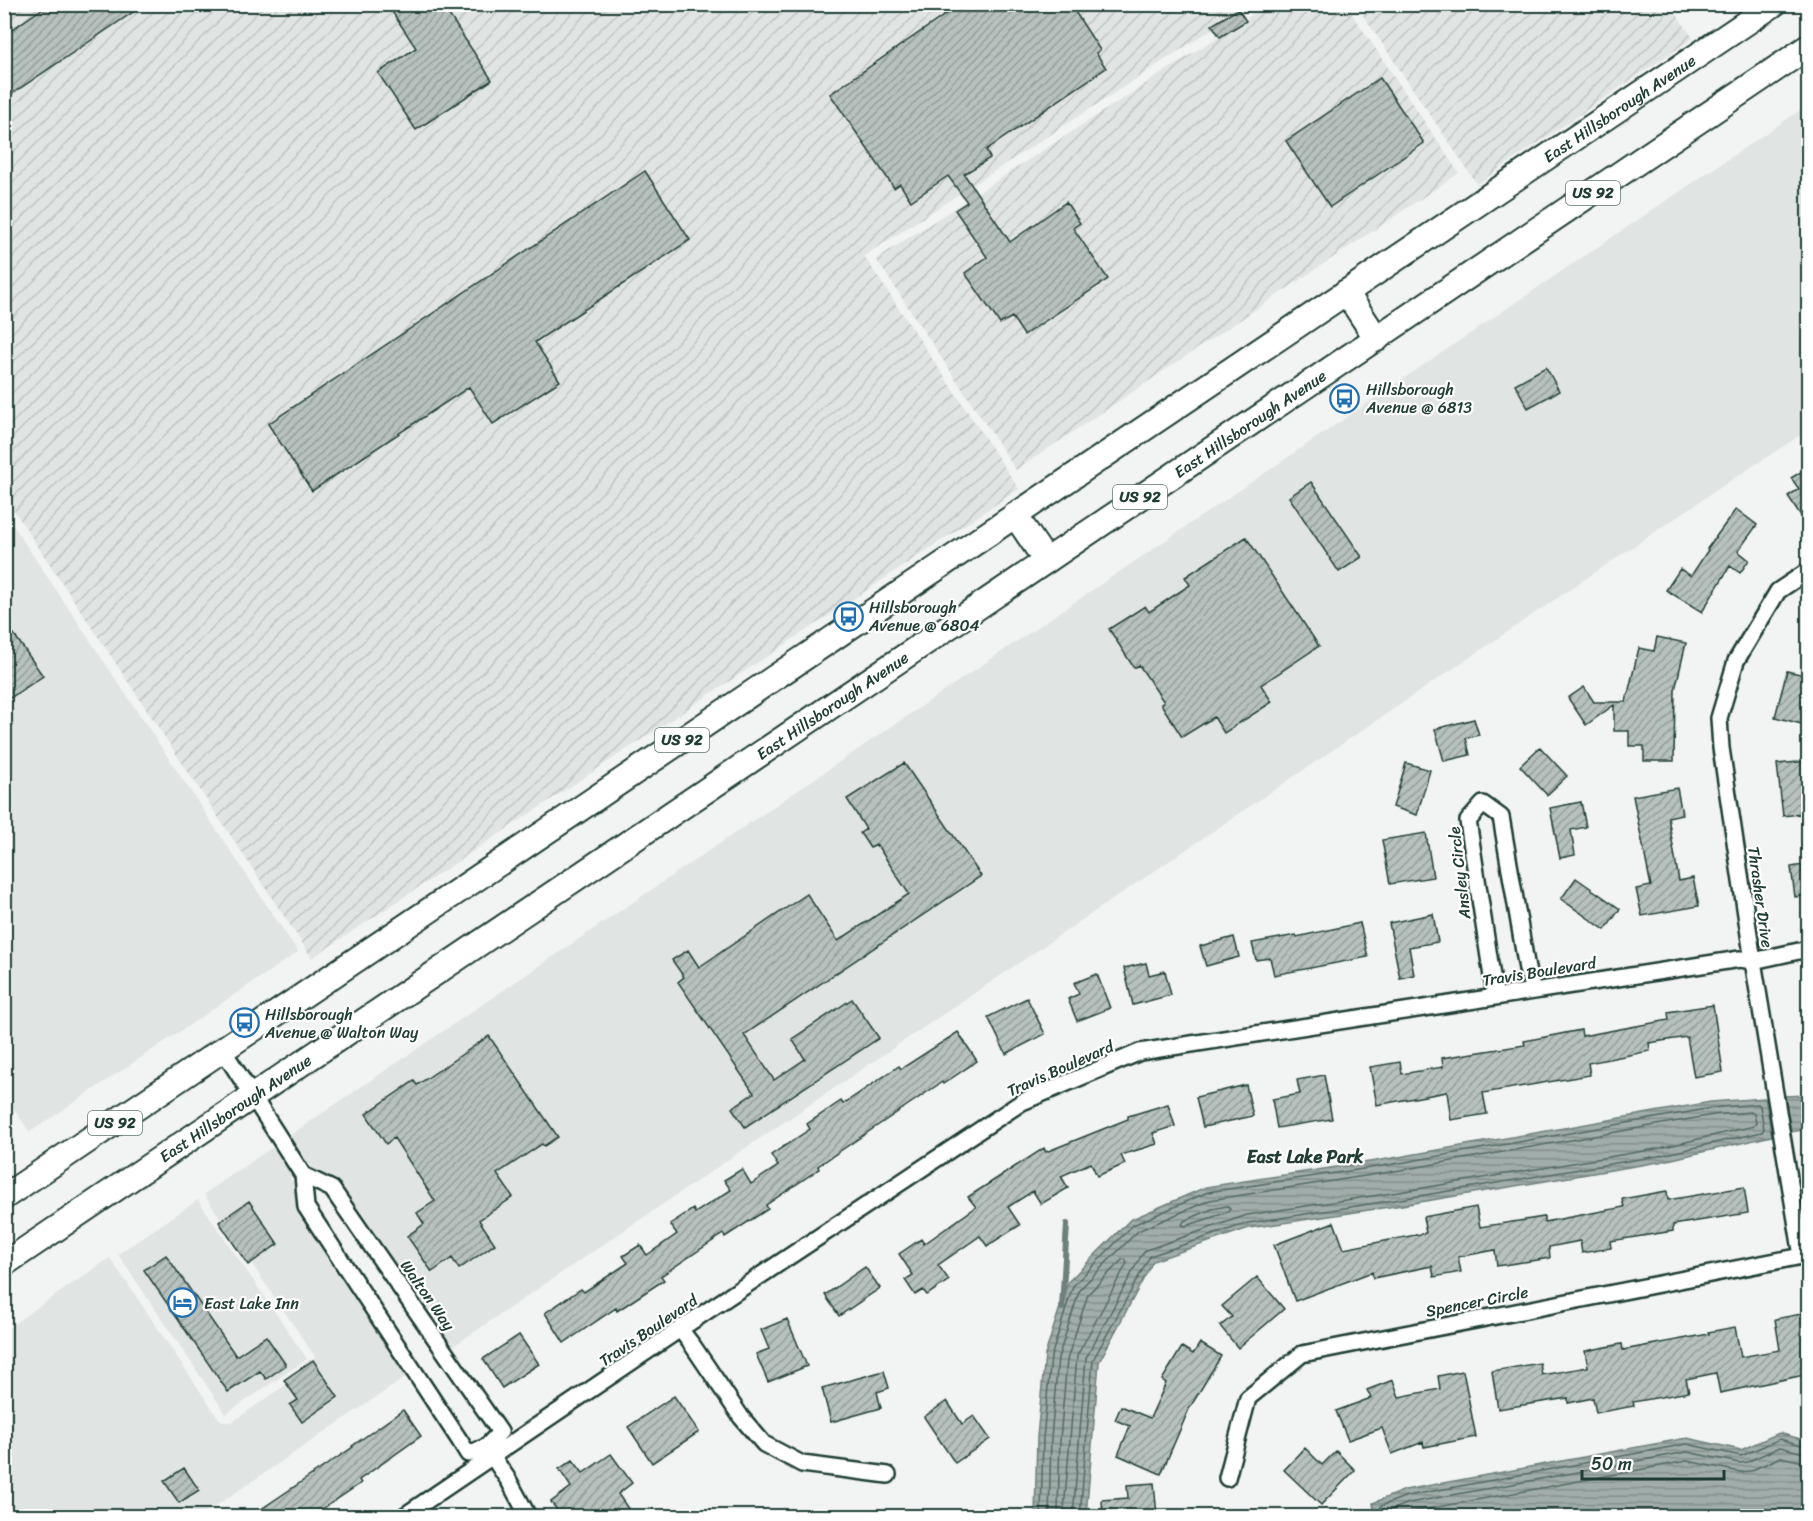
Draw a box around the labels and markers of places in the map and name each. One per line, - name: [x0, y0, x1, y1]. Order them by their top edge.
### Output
- place label: Hillsborough Avenue @ 6813: [1365, 375, 1472, 422]
- bus stop icon: Hillsborough Avenue @ 6813: [1329, 382, 1361, 414]
- place label: Hillsborough Avenue @ 6804: [868, 593, 980, 640]
- bus stop icon: Hillsborough Avenue @ 6804: [832, 600, 864, 632]
- place label: Hillsborough Avenue @ Walton Way: [264, 1000, 419, 1047]
- bus stop icon: Hillsborough Avenue @ Walton Way: [228, 1007, 260, 1039]
- hotel icon: East Lake Inn: [167, 1287, 199, 1319]
- place label: East Lake Inn: [204, 1289, 299, 1318]

